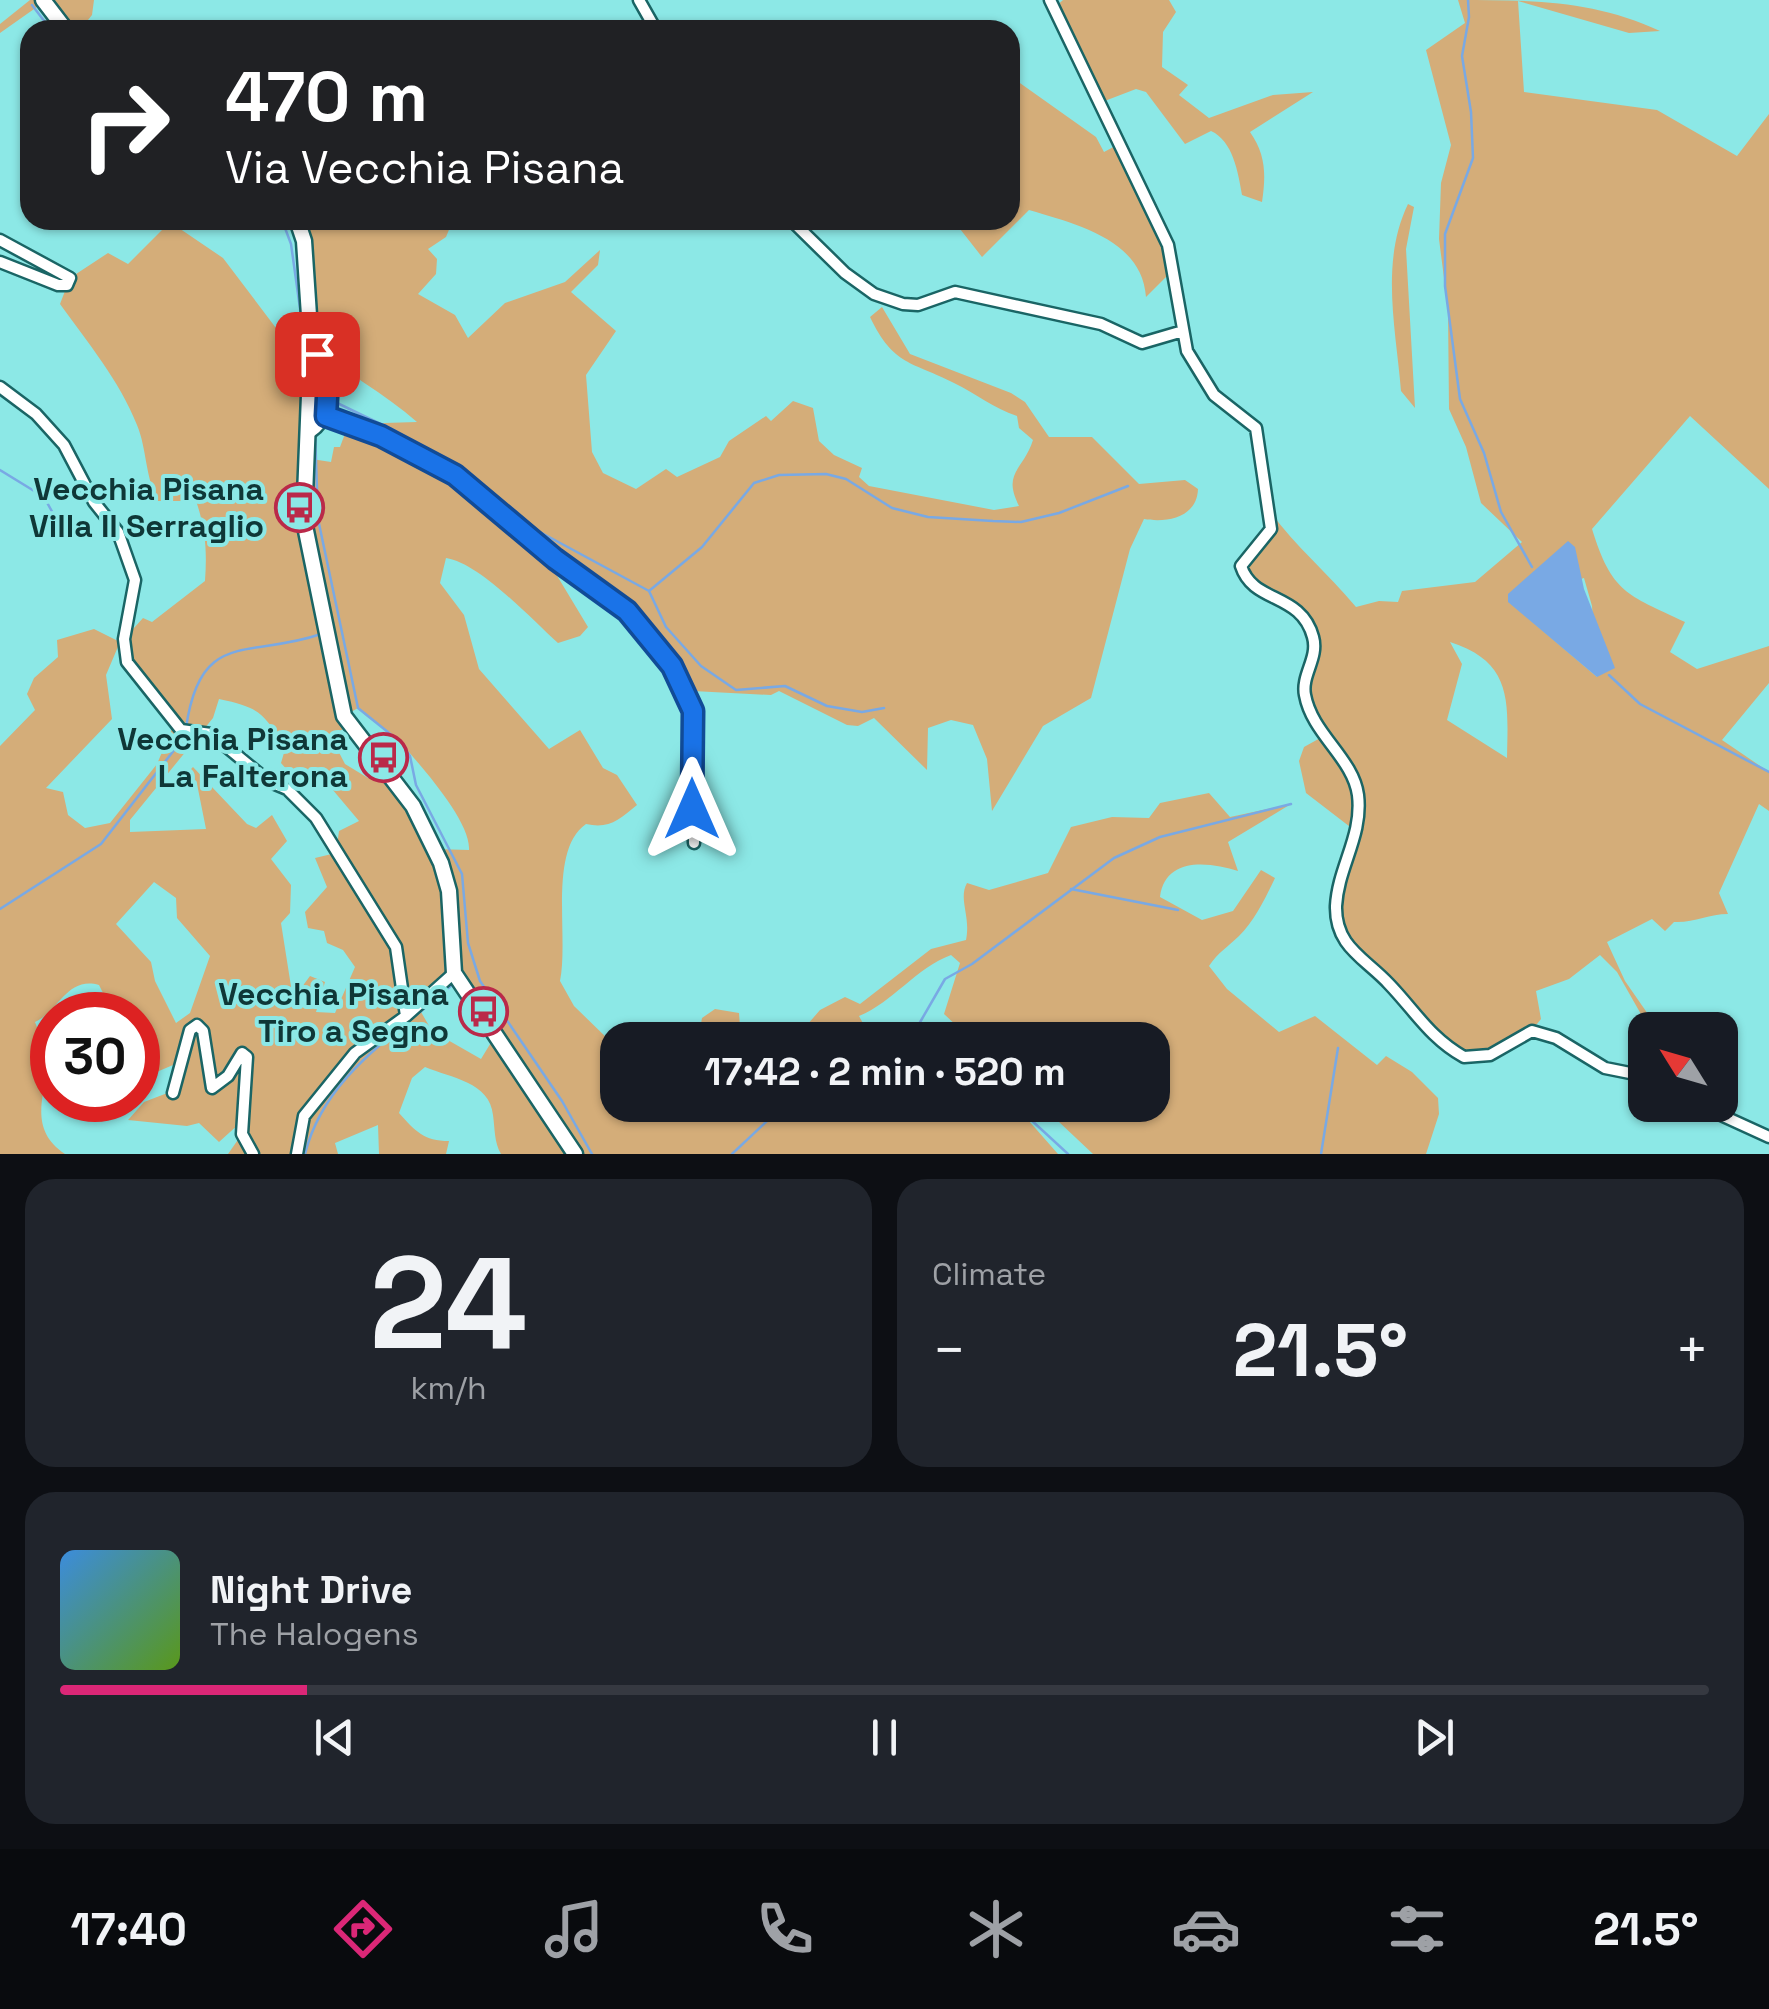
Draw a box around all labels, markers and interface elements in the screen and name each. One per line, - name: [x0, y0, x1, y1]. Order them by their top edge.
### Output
- text: 470 m: [225, 52, 428, 141]
- icon: right: [60, 60, 190, 190]
- text: Via Vecchia Pisana: [225, 139, 624, 196]
- pin: [275, 312, 360, 397]
- icon: arrive: [290, 327, 345, 382]
- place label: Vecchia Pisana Villa Il Serraglio: [29, 469, 264, 546]
- bus stop icon: Vecchia Pisana Villa Il Serraglio: [273, 481, 325, 533]
- place label: Vecchia Pisana La Falterona: [117, 719, 348, 796]
- bus stop icon: Vecchia Pisana La Falterona: [357, 731, 409, 783]
- position arrow: [640, 757, 744, 861]
- place label: Vecchia Pisana Tiro a Segno: [218, 974, 449, 1051]
- bus stop icon: Vecchia Pisana Tiro a Segno: [458, 986, 510, 1038]
- speed limit sign: 30: [30, 992, 160, 1122]
- north arrow: [1628, 1012, 1738, 1122]
- map controls: [1628, 1012, 1738, 1122]
- text: 17:42 · 2 min · 520 m: [704, 1048, 1066, 1096]
- text: 24: [370, 1220, 527, 1386]
- text: Climate: [932, 1254, 1046, 1294]
- text: 21.5°: [1233, 1302, 1408, 1398]
- text: −: [932, 1315, 966, 1385]
- text: +: [1675, 1315, 1709, 1385]
- text: km/h: [410, 1368, 487, 1408]
- text: Night Drive: [210, 1566, 412, 1614]
- text: The Halogens: [210, 1614, 419, 1654]
- icon: previous: [307, 1710, 362, 1765]
- icon: pause: [857, 1710, 912, 1765]
- icon: next: [1407, 1710, 1462, 1765]
- icon: directions: [328, 1894, 398, 1964]
- icon: music: [539, 1894, 609, 1964]
- icon: phone: [750, 1894, 820, 1964]
- icon: climate: [961, 1894, 1031, 1964]
- icon: car: [1171, 1894, 1241, 1964]
- icon: filters: [1382, 1894, 1452, 1964]
- text: 17:40: [70, 1901, 187, 1958]
- text: 21.5°: [1593, 1901, 1698, 1958]

